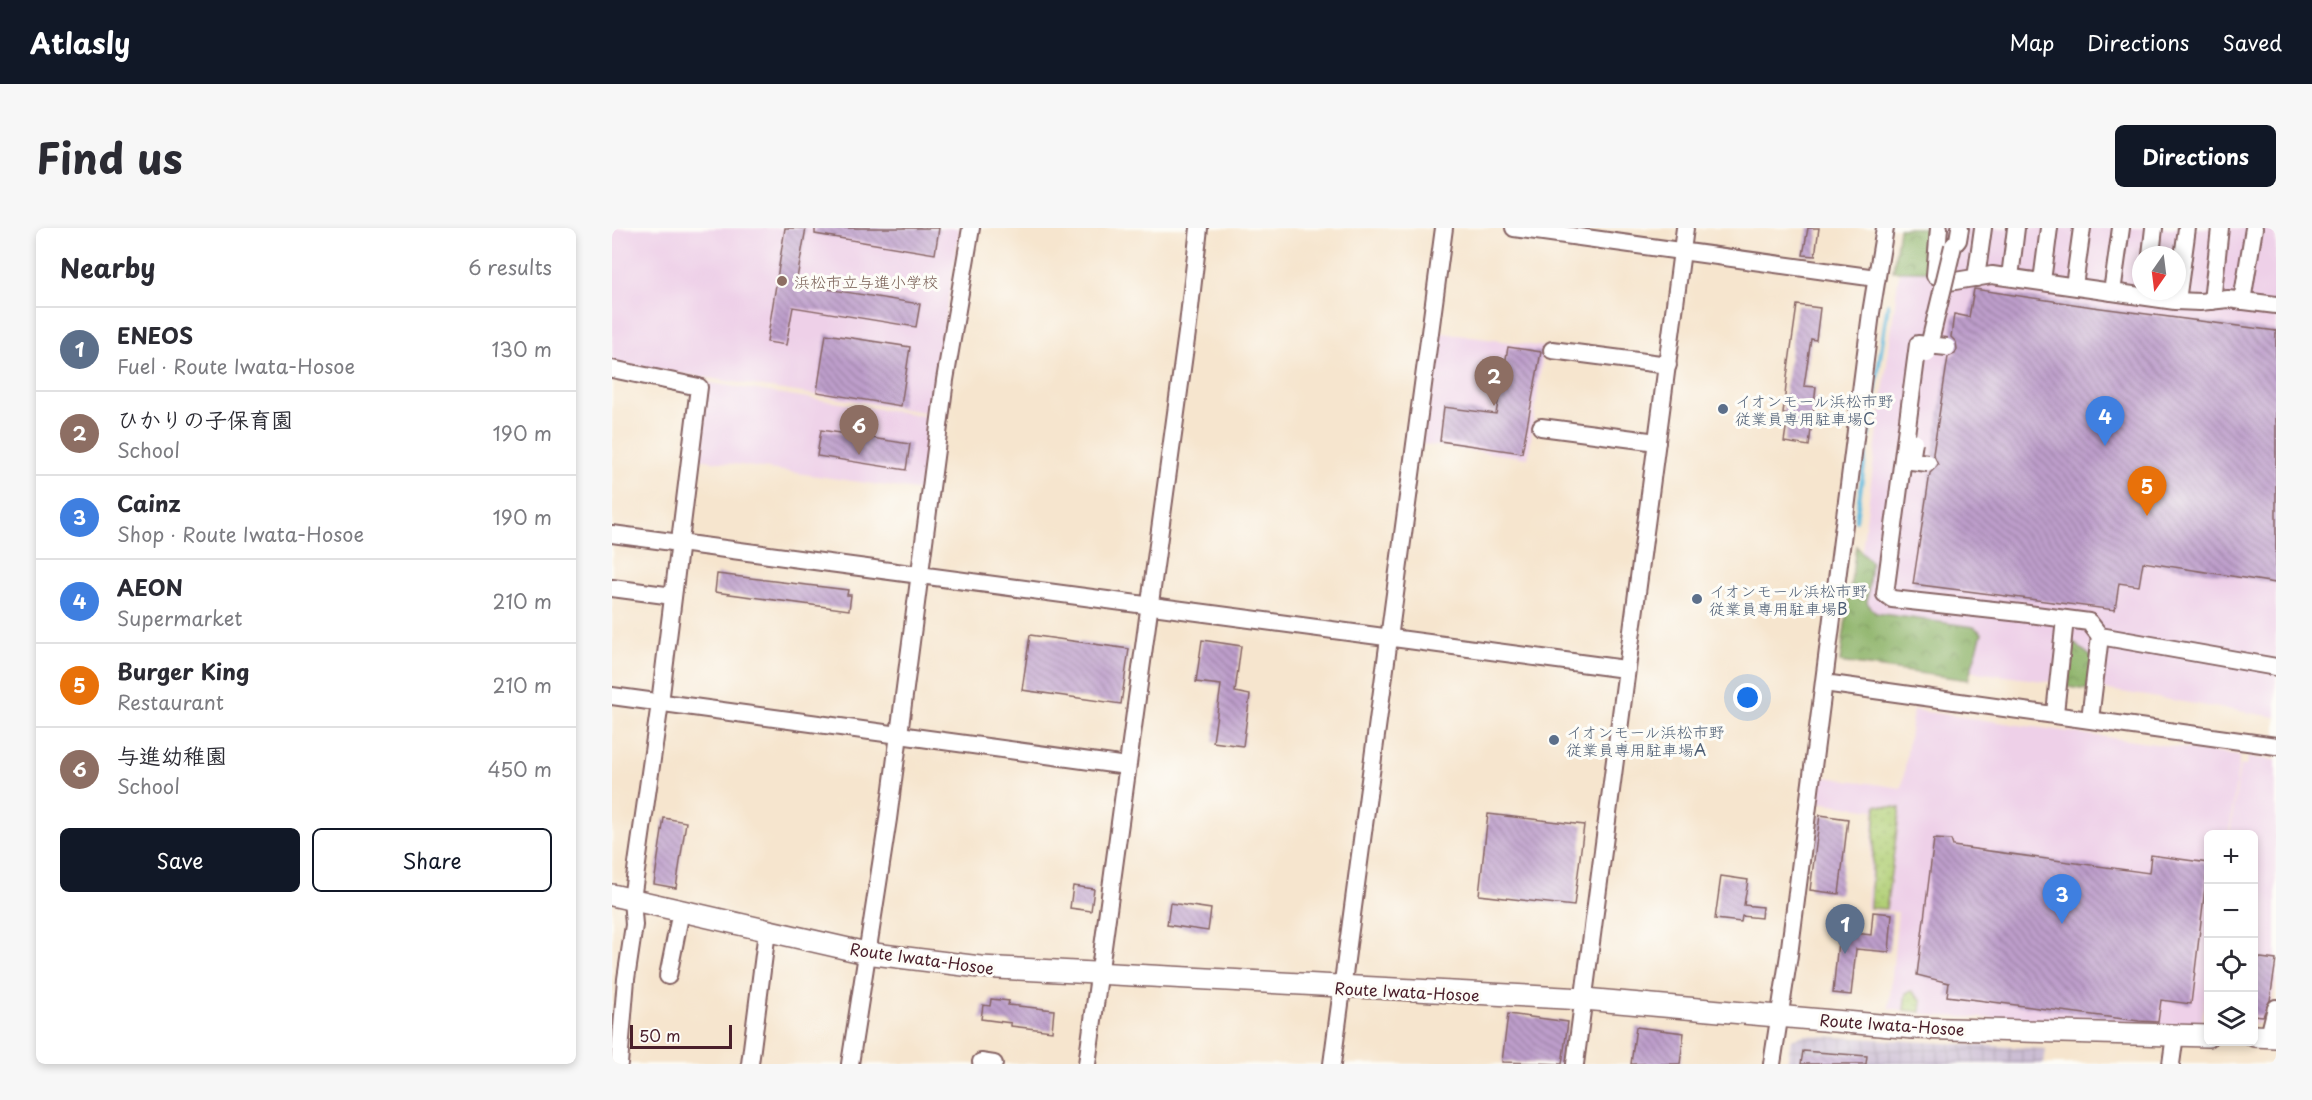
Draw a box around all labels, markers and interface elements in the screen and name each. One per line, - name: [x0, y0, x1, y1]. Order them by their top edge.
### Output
- text: Atlasly: [30, 21, 130, 64]
- text: Map: [2009, 26, 2054, 58]
- text: Directions: [2087, 26, 2189, 58]
- text: Saved: [2222, 26, 2282, 58]
- text: Find us: [36, 125, 183, 188]
- button: Directions: [2115, 125, 2276, 187]
- north arrow: [2132, 246, 2186, 300]
- text: Nearby: [60, 248, 155, 287]
- text: 6 results: [468, 252, 552, 282]
- place label: 浜松市立与進小学校: [794, 269, 938, 293]
- marker: 浜松市立与進小学校: [775, 274, 789, 288]
- text: ENEOS: [117, 318, 193, 351]
- text: 1: [75, 334, 84, 364]
- text: 130 m: [492, 334, 552, 364]
- text: Fuel · Route Iwata-Hosoe: [117, 351, 355, 381]
- pin: 2: [1474, 356, 1514, 406]
- place label: イオンモール浜松市野 従業員専用駐車場C: [1735, 388, 1893, 430]
- pin: 4: [2086, 396, 2124, 446]
- text: ひかりの子保育園: [117, 402, 293, 435]
- marker: イオンモール浜松市野 従業員専用駐車場C: [1716, 402, 1730, 416]
- pin: 6: [840, 406, 878, 455]
- text: 2: [72, 418, 87, 448]
- text: 190 m: [493, 418, 552, 448]
- text: School: [117, 435, 180, 465]
- pin: 5: [2128, 466, 2167, 516]
- text: Cainz: [117, 486, 181, 519]
- text: 3: [73, 502, 86, 532]
- text: 190 m: [493, 502, 552, 532]
- text: Shop · Route Iwata-Hosoe: [117, 519, 364, 549]
- text: AEON: [117, 570, 183, 603]
- place label: イオンモール浜松市野 従業員専用駐車場B: [1709, 578, 1867, 620]
- text: 4: [73, 586, 86, 616]
- text: 210 m: [493, 586, 552, 616]
- marker: イオンモール浜松市野 従業員専用駐車場B: [1690, 592, 1704, 606]
- text: Supermarket: [117, 603, 243, 633]
- text: Burger King: [117, 654, 249, 687]
- text: 5: [73, 670, 86, 700]
- text: 210 m: [493, 670, 552, 700]
- your location: [1733, 683, 1762, 712]
- text: Restaurant: [117, 687, 224, 717]
- place label: イオンモール浜松市野 従業員専用駐車場A: [1566, 719, 1724, 761]
- marker: イオンモール浜松市野 従業員専用駐車場A: [1547, 733, 1561, 747]
- text: 与進幼稚園: [117, 738, 227, 771]
- text: 6: [72, 754, 87, 784]
- text: 450 m: [487, 754, 552, 784]
- text: School: [117, 771, 180, 801]
- button: Save: [60, 828, 300, 892]
- button: Share: [312, 828, 552, 892]
- map controls: [2204, 830, 2258, 1046]
- button: +: [2204, 830, 2258, 884]
- pin: 3: [2042, 874, 2082, 924]
- button: −: [2204, 884, 2258, 938]
- pin: 1: [1826, 904, 1864, 954]
- street label: Route Iwata-Hosoe: [848, 936, 996, 980]
- button: locate: [2204, 938, 2258, 992]
- street label: Route Iwata-Hosoe: [1334, 975, 1480, 1007]
- button: layers: [2204, 992, 2258, 1046]
- street label: Route Iwata-Hosoe: [1819, 1007, 1965, 1041]
- scale bar: [630, 1022, 732, 1050]
- text: 50 m: [639, 1023, 680, 1047]

